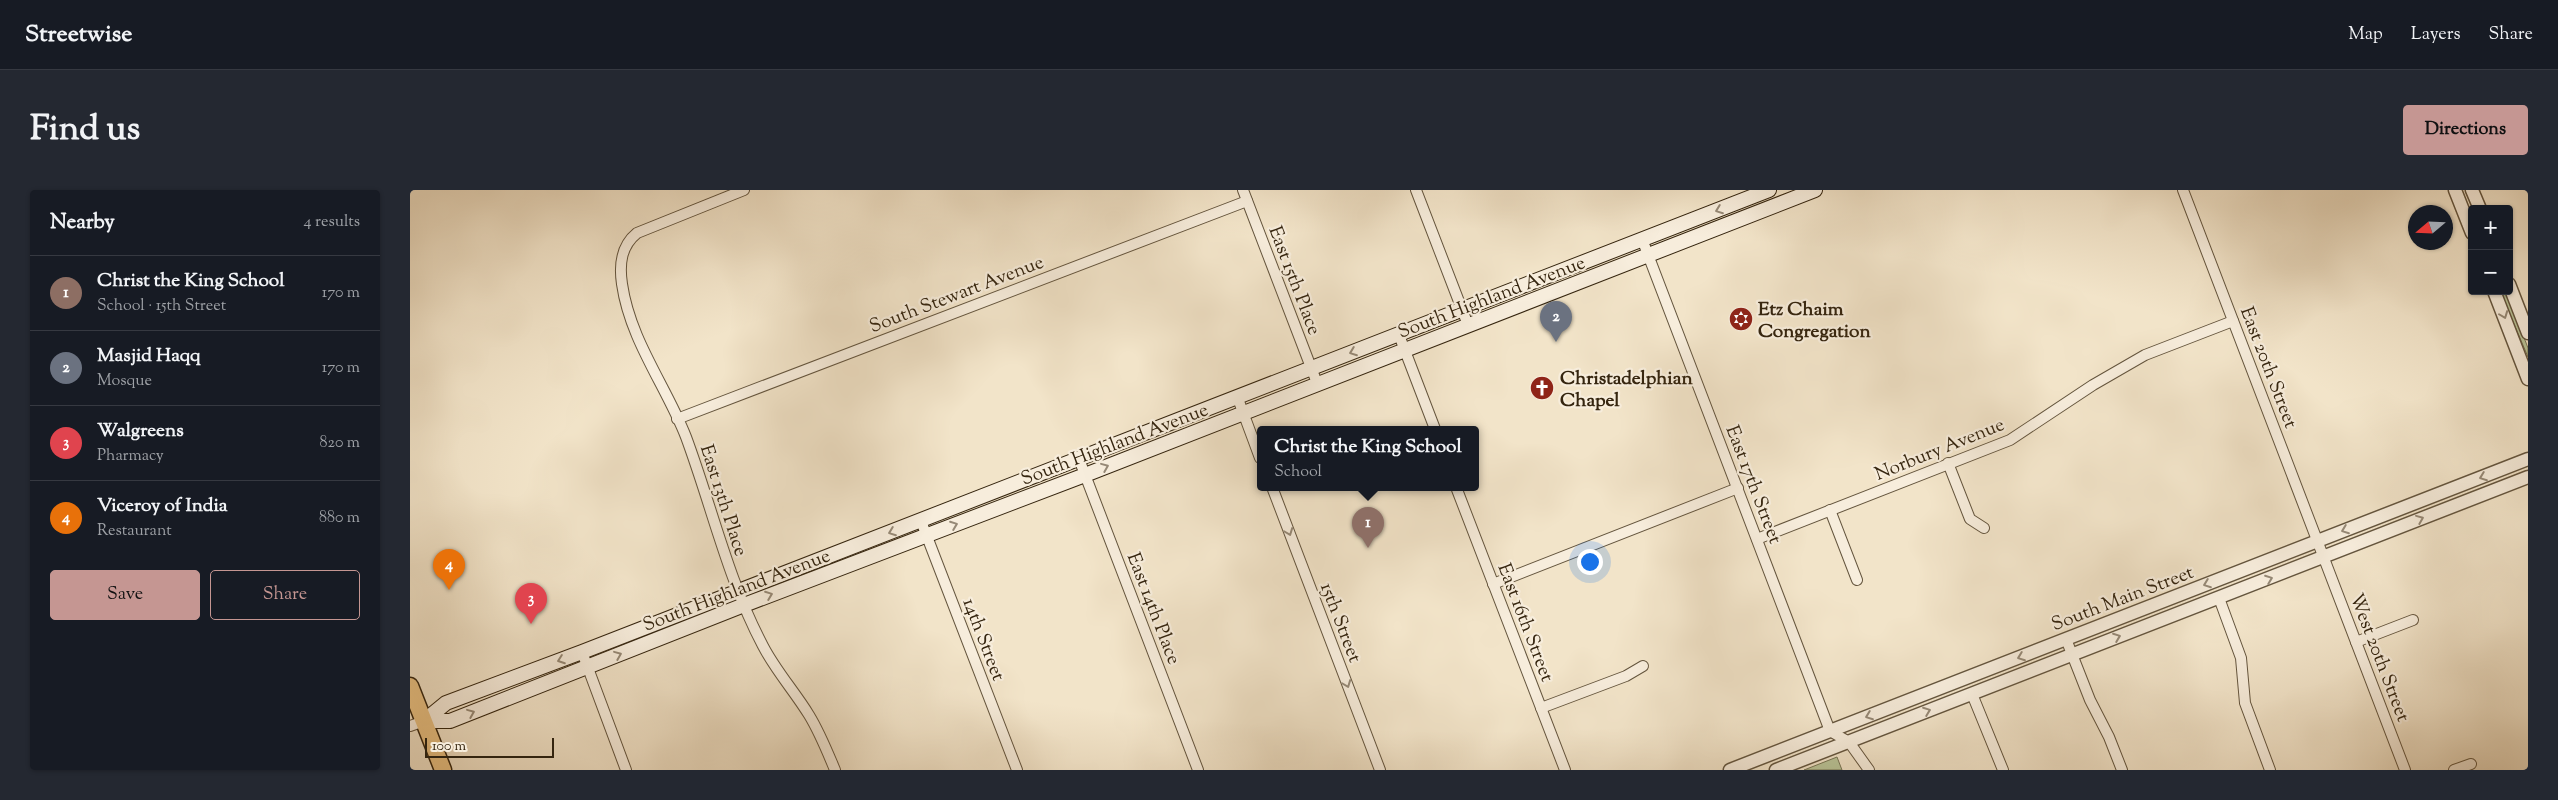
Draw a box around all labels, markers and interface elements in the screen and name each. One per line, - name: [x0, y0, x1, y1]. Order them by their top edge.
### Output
- text: Streetwise: [25, 18, 132, 52]
- text: Map: [2348, 22, 2383, 48]
- text: Layers: [2411, 22, 2461, 48]
- text: Share: [2489, 22, 2533, 48]
- text: Find us: [30, 105, 140, 156]
- button: Directions: [2403, 105, 2528, 155]
- one-way arrow: [1715, 204, 1723, 214]
- north arrow: [2408, 205, 2453, 250]
- map controls: [2468, 205, 2513, 295]
- button: +: [2468, 205, 2513, 250]
- text: Nearby: [50, 208, 115, 238]
- text: 4 results: [304, 211, 360, 234]
- street label: East 15th Place: [1260, 222, 1327, 339]
- street label: South Stewart Avenue: [866, 250, 1048, 341]
- street label: South Highland Avenue: [1394, 250, 1590, 347]
- button: −: [2468, 250, 2513, 295]
- text: Christ the King School: [97, 268, 284, 295]
- text: 1: [63, 282, 69, 305]
- text: 170 m: [322, 282, 360, 305]
- text: School · 15th Street: [97, 295, 226, 318]
- place label: Etz Chaim Congregation: [1758, 297, 1871, 346]
- pin: 2: [1540, 301, 1572, 342]
- street label: East 20th Street: [2232, 303, 2303, 433]
- synagogue icon: Etz Chaim Congregation: [1728, 306, 1754, 332]
- one-way arrow: [2497, 310, 2508, 319]
- text: Masjid Haqq: [97, 343, 201, 370]
- one-way arrow: [1349, 346, 1358, 356]
- text: 2: [62, 357, 70, 380]
- text: 170 m: [322, 357, 360, 380]
- place label: Christadelphian Chapel: [1560, 366, 1693, 415]
- text: Mosque: [97, 370, 152, 393]
- church icon: Christadelphian Chapel: [1529, 375, 1555, 401]
- street label: South Highland Avenue: [1017, 397, 1213, 494]
- street label: Norbury Avenue: [1871, 412, 2009, 489]
- text: Walgreens: [97, 418, 184, 445]
- street label: East 17th Street: [1718, 422, 1788, 549]
- popup: [1257, 426, 1479, 491]
- text: 3: [63, 432, 69, 455]
- text: 820 m: [320, 432, 360, 455]
- text: Christ the King School: [1274, 434, 1462, 461]
- street label: East 13th Place: [692, 441, 753, 560]
- text: Pharmacy: [97, 445, 164, 468]
- text: School: [1274, 461, 1322, 484]
- one-way arrow: [1100, 463, 1109, 473]
- one-way arrow: [2479, 471, 2487, 481]
- text: Viceroy of India: [97, 493, 228, 520]
- text: 4: [62, 507, 70, 530]
- text: 880 m: [319, 507, 360, 530]
- pin: 1: [1352, 507, 1384, 548]
- one-way arrow: [2415, 515, 2424, 525]
- text: Restaurant: [97, 520, 172, 543]
- one-way arrow: [949, 521, 957, 531]
- one-way arrow: [2342, 525, 2350, 535]
- one-way arrow: [888, 526, 897, 536]
- one-way arrow: [1283, 527, 1293, 536]
- street label: South Highland Avenue: [639, 543, 835, 640]
- pin: 4: [433, 549, 465, 590]
- street label: East 14th Place: [1119, 549, 1186, 669]
- your location: [1577, 549, 1603, 575]
- street label: East 16th Street: [1490, 560, 1560, 686]
- street label: South Main Street: [2048, 560, 2198, 639]
- button: Save: [50, 570, 200, 620]
- button: Share: [210, 570, 360, 620]
- one-way arrow: [2264, 574, 2273, 585]
- one-way arrow: [2203, 578, 2212, 588]
- street label: 15th Street: [1312, 579, 1367, 667]
- pin: 3: [515, 583, 547, 624]
- street label: West 20th Street: [2342, 590, 2416, 727]
- one-way arrow: [764, 591, 773, 601]
- street label: 14th Street: [955, 595, 1011, 686]
- one-way arrow: [2113, 633, 2121, 643]
- one-way arrow: [613, 651, 622, 661]
- one-way arrow: [2017, 651, 2025, 661]
- one-way arrow: [557, 654, 566, 664]
- one-way arrow: [1341, 679, 1351, 688]
- one-way arrow: [1922, 707, 1931, 718]
- one-way arrow: [466, 709, 475, 719]
- one-way arrow: [1865, 710, 1874, 720]
- scale bar: [425, 735, 554, 758]
- text: 100 m: [432, 737, 466, 757]

